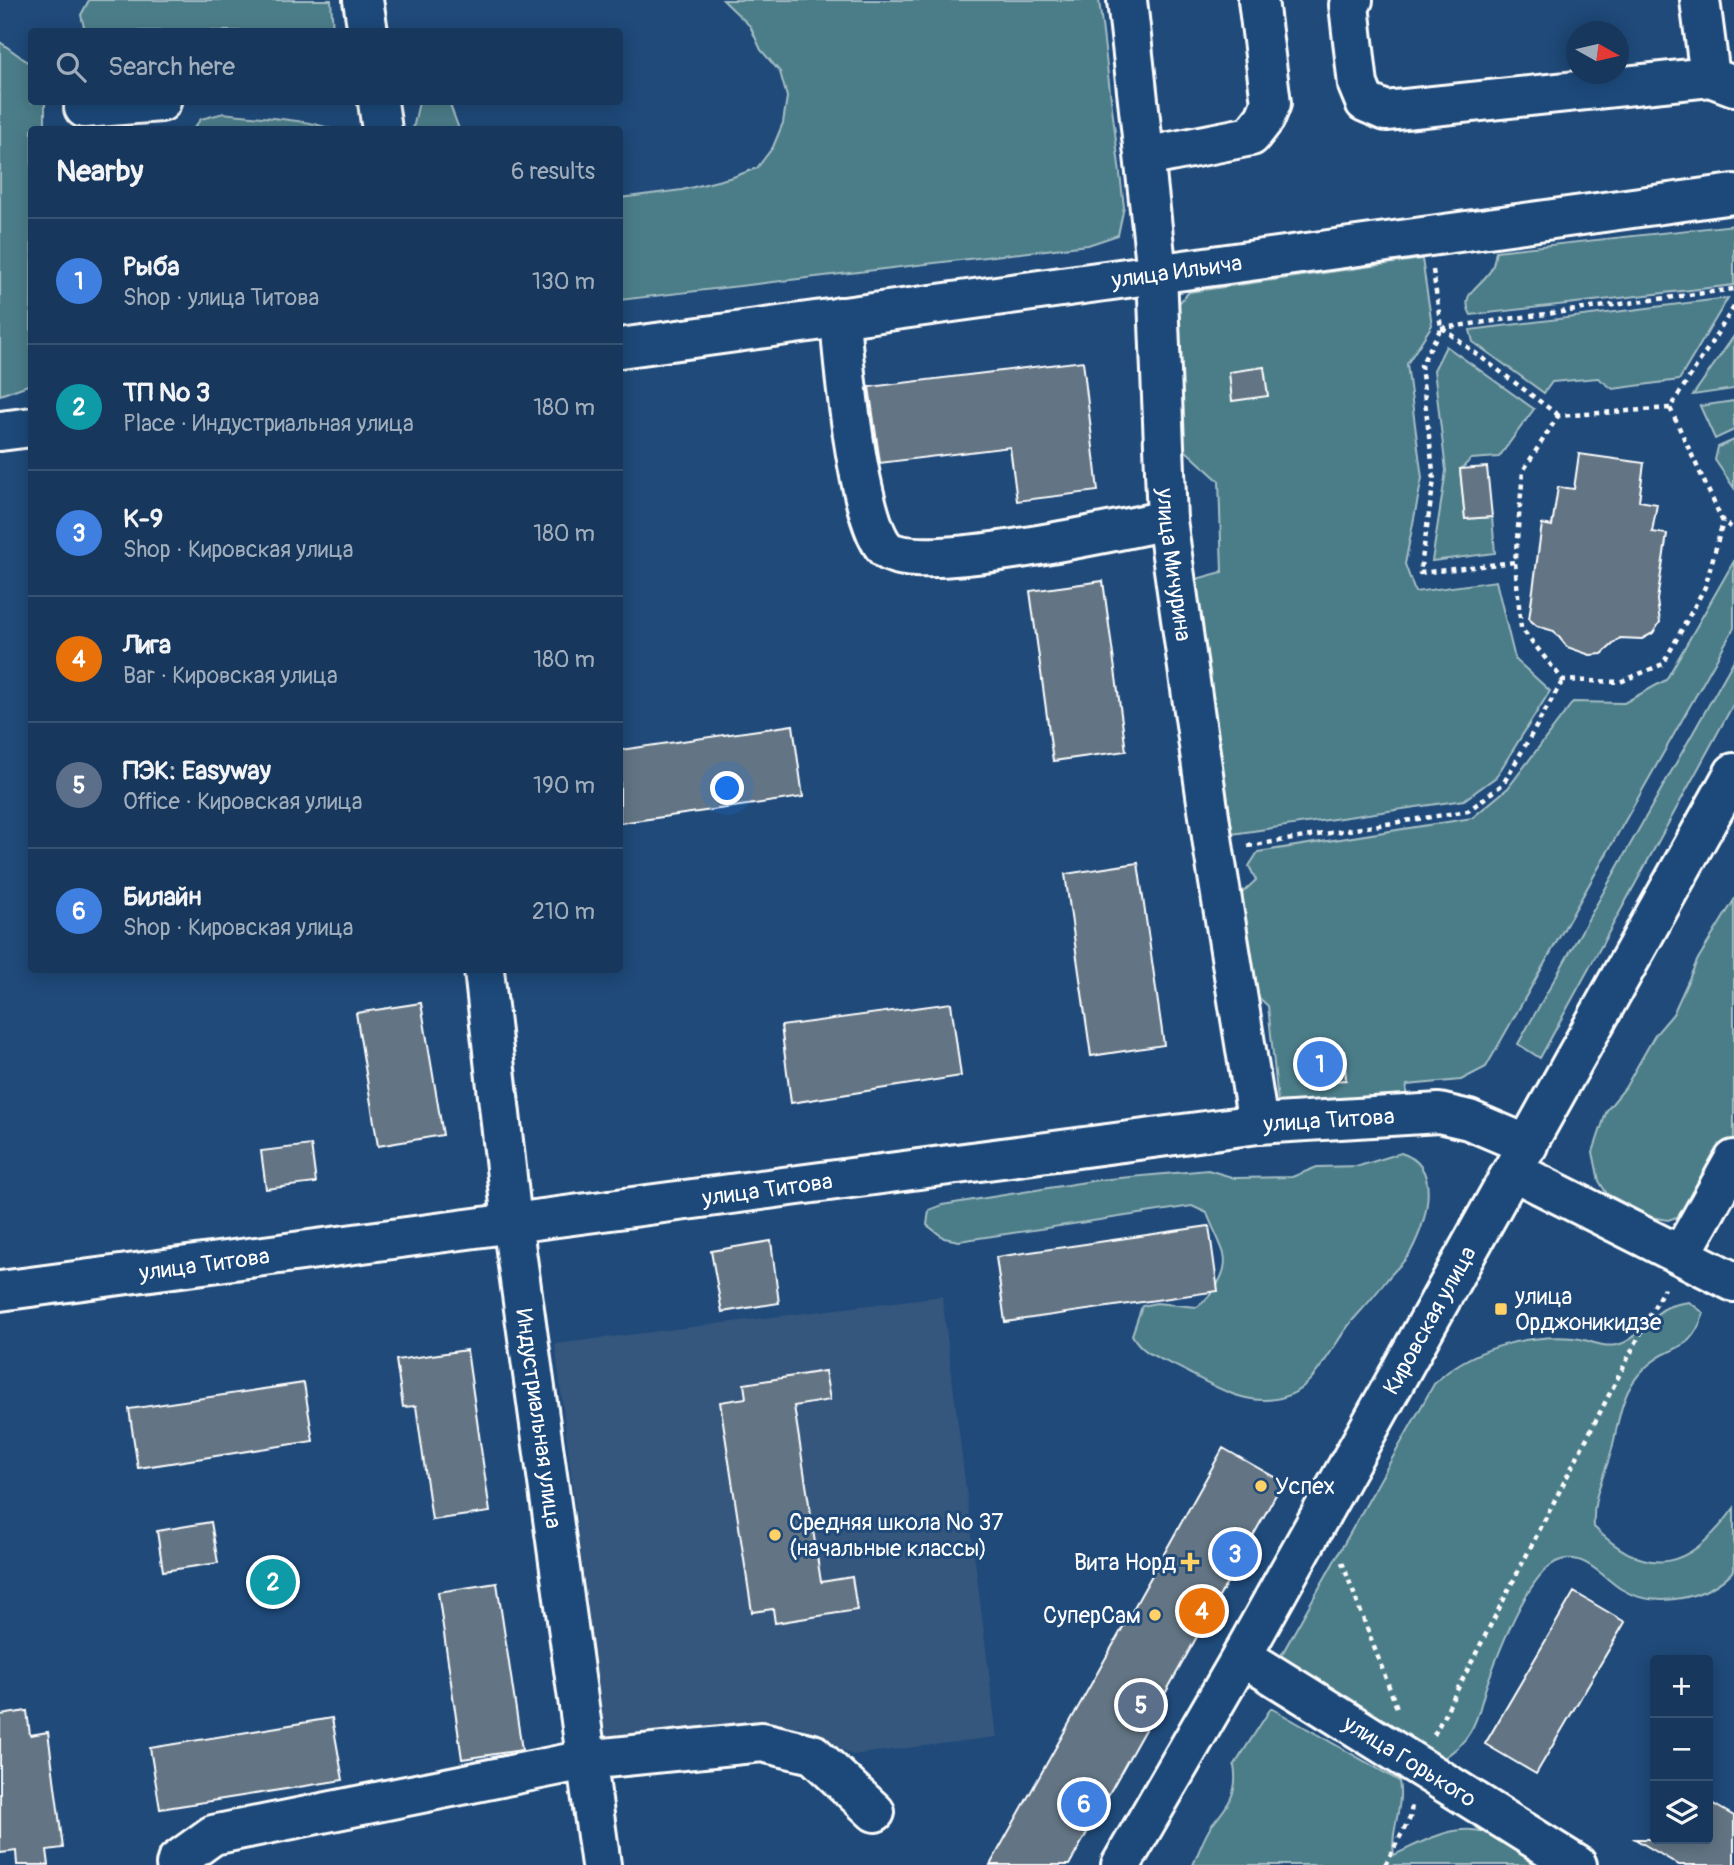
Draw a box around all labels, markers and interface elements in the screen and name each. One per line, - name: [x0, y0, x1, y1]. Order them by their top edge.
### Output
- north arrow: [1566, 21, 1629, 84]
- search box: [28, 28, 623, 105]
- icon: search: [52, 48, 90, 86]
- text: Search here: [108, 51, 235, 83]
- text: Nearby: [56, 153, 143, 190]
- text: 6 results: [511, 157, 595, 186]
- street label: улица Ильича: [1109, 248, 1244, 295]
- text: Рыба: [123, 251, 180, 283]
- text: 1: [75, 267, 84, 296]
- text: 130 m: [532, 267, 595, 296]
- text: Shop · улица Титова: [123, 283, 319, 312]
- text: ТП № 3: [123, 377, 210, 409]
- text: 2: [73, 393, 85, 422]
- text: 180 m: [533, 393, 595, 422]
- text: Place · Индустриальная улица: [123, 409, 414, 438]
- street label: улица Мичурина: [1151, 487, 1199, 643]
- text: K-9: [123, 503, 163, 535]
- text: 3: [73, 519, 85, 548]
- text: 180 m: [533, 519, 595, 548]
- text: Shop · Кировская улица: [123, 535, 353, 564]
- text: Лига: [123, 629, 171, 661]
- text: 4: [72, 645, 86, 674]
- text: 180 m: [533, 645, 595, 674]
- text: Bar · Кировская улица: [123, 661, 338, 690]
- text: ПЭК: Easyway: [123, 755, 271, 787]
- text: 5: [73, 771, 85, 800]
- text: 190 m: [533, 771, 595, 800]
- your location: [710, 771, 744, 805]
- text: Office · Кировская улица: [123, 787, 362, 816]
- text: Билайн: [123, 881, 201, 913]
- text: 6: [72, 897, 86, 926]
- text: 210 m: [532, 897, 595, 926]
- text: Shop · Кировская улица: [123, 913, 353, 942]
- pin: 1: [1297, 1038, 1343, 1090]
- street label: улица Титова: [1261, 1101, 1395, 1138]
- street label: улица Титова: [699, 1166, 834, 1212]
- street label: улица Титова: [136, 1241, 271, 1287]
- street label: Кировская улица: [1376, 1241, 1482, 1399]
- place label: улица Орджоникидзе: [1514, 1282, 1662, 1337]
- marker: улица Орджоникидзе: [1493, 1301, 1509, 1317]
- street label: Индустриальная улица: [510, 1307, 569, 1530]
- place label: Успех: [1275, 1472, 1335, 1501]
- marker: Успех: [1253, 1478, 1269, 1494]
- place label: Средняя школа № 37 (начальные классы): [789, 1508, 1003, 1563]
- marker: Средняя школа № 37 (начальные классы): [767, 1527, 783, 1543]
- pin: 3: [1212, 1528, 1258, 1580]
- place label: Вита Норд: [1074, 1548, 1176, 1577]
- marker: Вита Норд: [1182, 1554, 1198, 1570]
- pin: 2: [250, 1556, 296, 1608]
- pin: 4: [1179, 1585, 1225, 1637]
- place label: СуперСам: [1043, 1601, 1141, 1630]
- marker: СуперСам: [1147, 1607, 1163, 1623]
- map controls: [1650, 1655, 1713, 1844]
- button: +: [1650, 1655, 1713, 1718]
- pin: 5: [1118, 1679, 1164, 1731]
- street label: улица Горького: [1337, 1708, 1482, 1813]
- button: −: [1650, 1718, 1713, 1781]
- pin: 6: [1061, 1778, 1107, 1830]
- button: layers: [1650, 1781, 1713, 1844]

